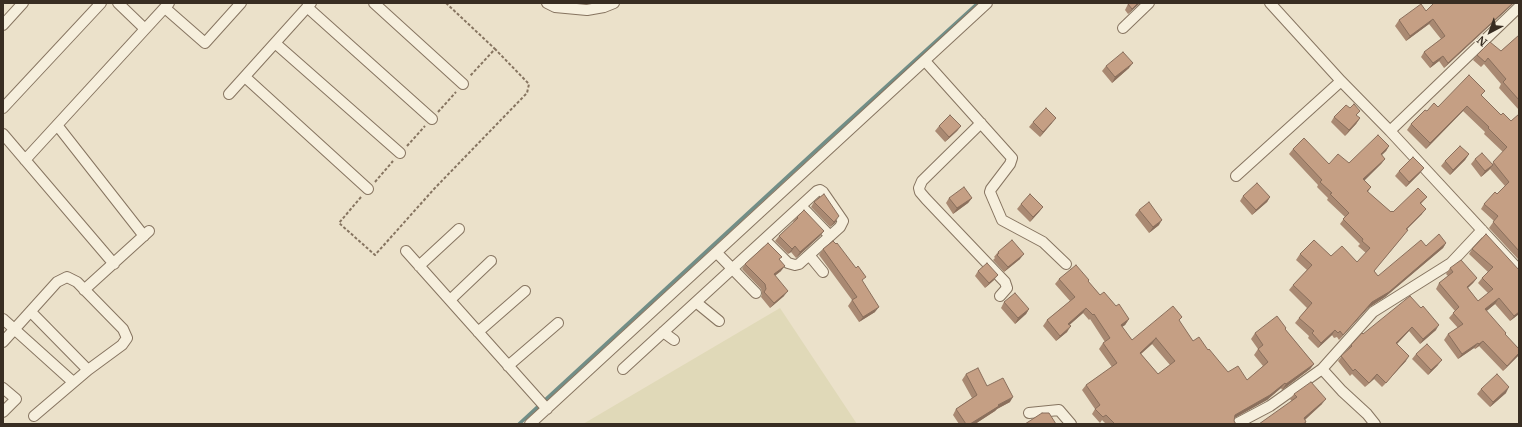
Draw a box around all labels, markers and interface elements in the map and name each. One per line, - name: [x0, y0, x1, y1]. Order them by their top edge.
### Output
- north arrow: [1470, 12, 1510, 52]
- text: N: [1474, 33, 1490, 49]

